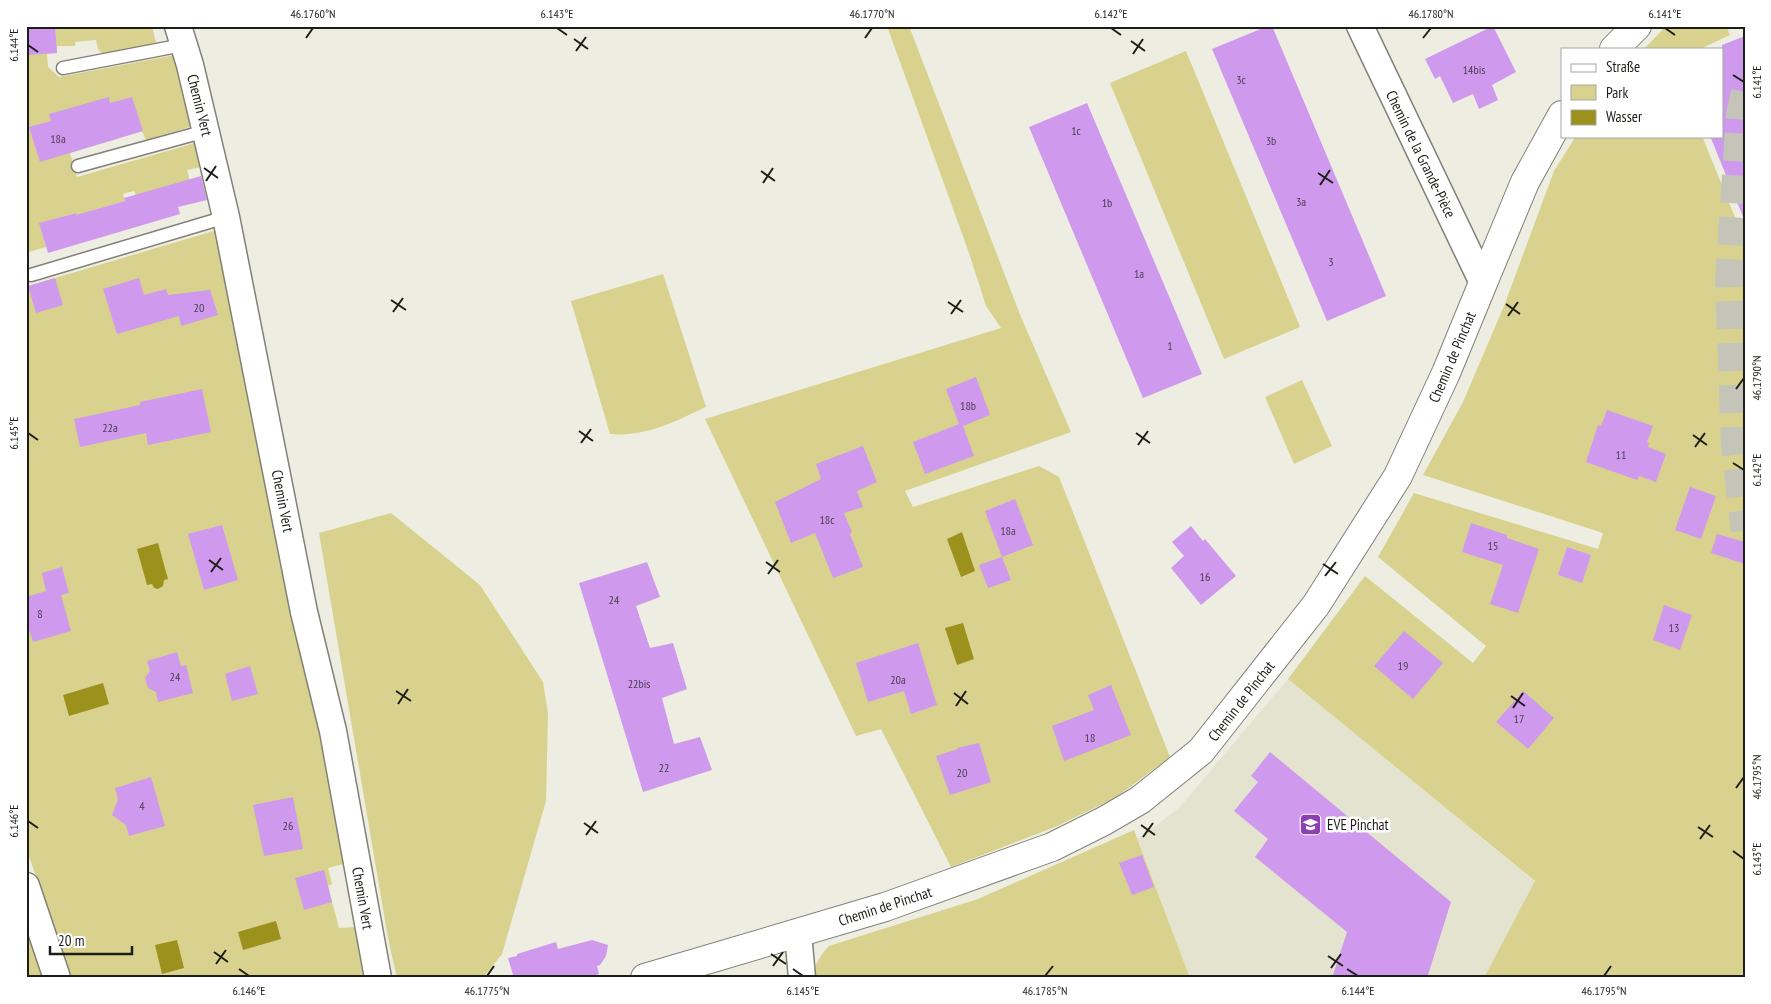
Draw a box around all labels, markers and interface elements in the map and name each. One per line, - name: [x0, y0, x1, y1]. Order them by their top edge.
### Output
- text: 46.1760°N: [290, 6, 336, 21]
- text: 6.143°E: [541, 6, 574, 21]
- text: 46.1770°N: [849, 6, 895, 21]
- text: 6.142°E: [1095, 6, 1128, 21]
- text: 46.1780°N: [1408, 6, 1454, 21]
- text: 6.141°E: [1649, 6, 1682, 21]
- text: 6.144°E: [6, 29, 21, 62]
- legend: [1561, 48, 1724, 138]
- text: Straße: [1606, 57, 1640, 76]
- house number: 14bis: [1463, 62, 1485, 77]
- text: 6.141°E: [1749, 66, 1764, 99]
- street label: Chemin Vert: [183, 72, 217, 138]
- house number: 3c: [1236, 72, 1247, 87]
- text: Park: [1606, 83, 1628, 102]
- street label: Chemin de la Grande-Pièce: [1382, 87, 1460, 221]
- text: Wasser: [1606, 107, 1643, 126]
- house number: 1c: [1071, 123, 1082, 138]
- house number: 18a: [50, 131, 66, 146]
- house number: 3b: [1266, 133, 1276, 148]
- house number: 3a: [1296, 194, 1306, 209]
- house number: 1b: [1102, 195, 1112, 210]
- house number: 3: [1328, 254, 1334, 269]
- house number: 1a: [1134, 266, 1144, 281]
- house number: 20: [194, 300, 204, 315]
- street label: Chemin de Pinchat: [1424, 309, 1480, 405]
- house number: 1: [1167, 338, 1173, 353]
- text: 46.1790°N: [1749, 355, 1764, 401]
- house number: 18b: [960, 398, 976, 413]
- text: 6.145°E: [6, 417, 21, 450]
- house number: 22a: [102, 420, 118, 435]
- house number: 11: [1616, 447, 1626, 462]
- text: 6.142°E: [1749, 454, 1764, 487]
- street label: Chemin Vert: [268, 468, 298, 534]
- house number: 18c: [819, 512, 835, 527]
- house number: 18a: [1000, 523, 1016, 538]
- house number: 15: [1488, 538, 1498, 553]
- house number: 16: [1200, 569, 1210, 584]
- house number: 24: [609, 592, 620, 607]
- house number: 8: [37, 606, 43, 621]
- house number: 13: [1669, 620, 1679, 635]
- street label: Chemin de Pinchat: [1204, 657, 1278, 745]
- house number: 19: [1398, 658, 1408, 673]
- house number: 24: [170, 669, 181, 684]
- house number: 20a: [890, 672, 906, 687]
- house number: 22bis: [628, 676, 650, 691]
- house number: 17: [1514, 711, 1524, 726]
- house number: 18: [1085, 730, 1095, 745]
- text: 46.1795°N: [1749, 754, 1764, 800]
- house number: 22: [659, 760, 669, 775]
- house number: 20: [957, 765, 967, 780]
- house number: 4: [139, 798, 145, 813]
- text: 6.146°E: [6, 805, 21, 838]
- school or university icon: EVE Pinchat: [1299, 812, 1323, 836]
- place label: EVE Pinchat: [1327, 815, 1389, 834]
- house number: 26: [283, 818, 293, 833]
- text: 6.143°E: [1749, 843, 1764, 876]
- street label: Chemin Vert: [348, 865, 378, 931]
- street label: Chemin de Pinchat: [836, 882, 934, 930]
- scale bar: [50, 924, 132, 956]
- text: 20 m: [58, 931, 84, 950]
- text: 6.146°E: [233, 983, 266, 998]
- text: 46.1775°N: [464, 983, 510, 998]
- text: 6.145°E: [787, 983, 820, 998]
- text: 46.1785°N: [1022, 983, 1068, 998]
- text: 6.144°E: [1342, 983, 1375, 998]
- text: 46.1795°N: [1581, 983, 1627, 998]

